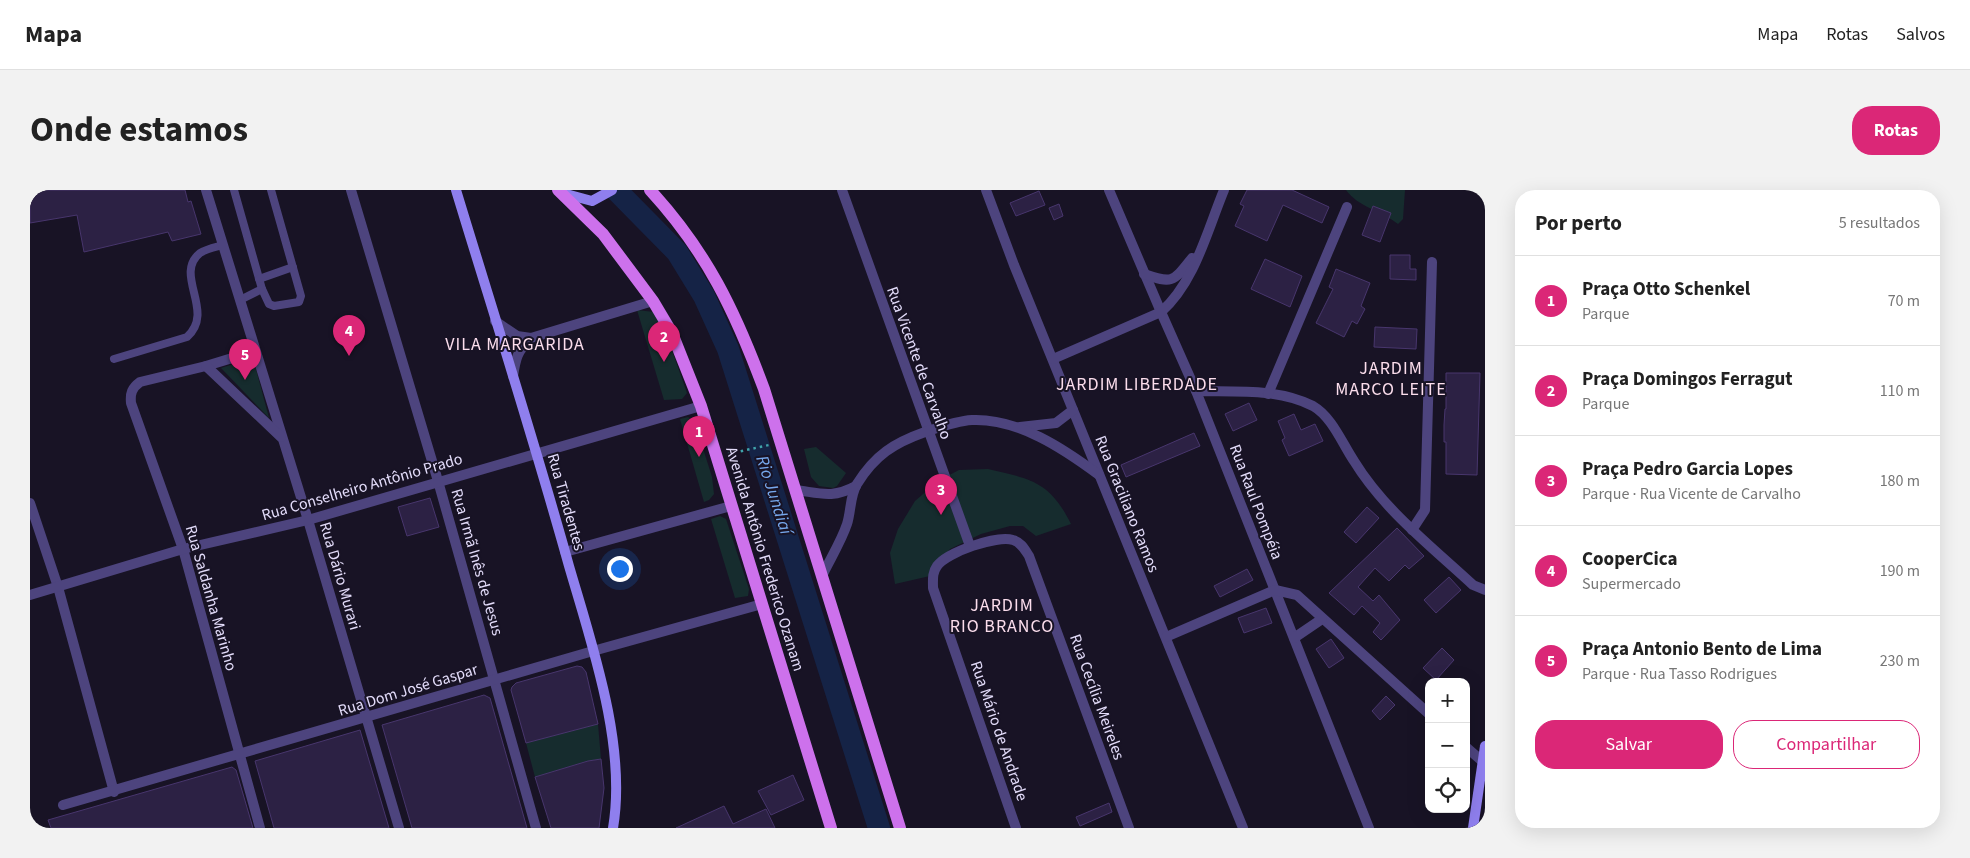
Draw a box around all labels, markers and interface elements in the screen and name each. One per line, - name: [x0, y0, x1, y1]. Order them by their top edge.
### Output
- text: Mapa: [25, 17, 82, 52]
- text: Mapa: [1757, 22, 1798, 47]
- text: Rotas: [1826, 22, 1868, 47]
- text: Salvos: [1896, 22, 1945, 47]
- text: Onde estamos: [30, 105, 248, 155]
- button: Rotas: [1852, 106, 1940, 155]
- text: Por perto: [1535, 208, 1622, 238]
- text: 5 resultados: [1839, 212, 1920, 234]
- text: Praça Otto Schenkel: [1582, 276, 1750, 303]
- street label: Rua Vicente de Carvalho: [881, 284, 957, 442]
- text: 1: [1547, 290, 1555, 312]
- text: 70 m: [1888, 290, 1920, 312]
- text: Parque: [1582, 303, 1629, 325]
- pin: 4: [333, 315, 365, 356]
- pin: 2: [648, 321, 680, 362]
- district label: VILA MARGARIDA: [445, 332, 585, 357]
- pin: 5: [229, 339, 261, 380]
- district label: JARDIM MARCO LEITE: [1335, 356, 1447, 402]
- text: Praça Domingos Ferragut: [1582, 366, 1793, 393]
- district label: JARDIM LIBERDADE: [1056, 372, 1218, 397]
- text: 2: [1547, 380, 1555, 402]
- text: 110 m: [1880, 380, 1920, 402]
- text: Parque: [1582, 393, 1629, 415]
- pin: 1: [683, 416, 715, 457]
- street label: Rua Graciliano Ramos: [1089, 432, 1165, 576]
- street label: Rua Raul Pompéia: [1224, 441, 1288, 563]
- street label: Avenida Antônio Frederico Ozanam: [720, 444, 810, 674]
- street label: Rua Conselheiro Antônio Prado: [259, 448, 465, 526]
- street label: Rua Tiradentes: [542, 451, 590, 553]
- water label: Rio Jundiaí: [749, 452, 799, 540]
- text: Praça Pedro Garcia Lopes: [1582, 456, 1793, 483]
- text: 3: [1547, 470, 1555, 492]
- text: 180 m: [1880, 470, 1920, 492]
- pin: 3: [925, 474, 957, 515]
- text: Parque · Rua Vicente de Carvalho: [1582, 483, 1801, 505]
- street label: Rua Irmã Inês de Jesus: [445, 486, 509, 638]
- street label: Rua Dário Murari: [314, 519, 366, 633]
- street label: Rua Saldanha Marinho: [180, 523, 242, 673]
- text: CooperCica: [1582, 546, 1677, 573]
- your location: [607, 556, 633, 582]
- text: 4: [1547, 560, 1555, 582]
- text: 190 m: [1880, 560, 1920, 582]
- text: Supermercado: [1582, 573, 1681, 595]
- district label: JARDIM RIO BRANCO: [950, 593, 1054, 639]
- street label: Rua Cecília Meireles: [1064, 631, 1130, 763]
- text: Praça Antonio Bento de Lima: [1582, 636, 1822, 663]
- text: 5: [1547, 650, 1555, 672]
- text: 230 m: [1880, 650, 1920, 672]
- street label: Rua Dom José Gaspar: [335, 658, 481, 722]
- street label: Rua Mário de Andrade: [965, 658, 1033, 804]
- text: Parque · Rua Tasso Rodrigues: [1582, 663, 1777, 685]
- map controls: [1425, 678, 1470, 813]
- button: +: [1425, 678, 1470, 723]
- button: Salvar: [1535, 720, 1723, 769]
- button: Compartilhar: [1733, 720, 1920, 769]
- button: −: [1425, 723, 1470, 768]
- button: locate: [1425, 768, 1470, 813]

